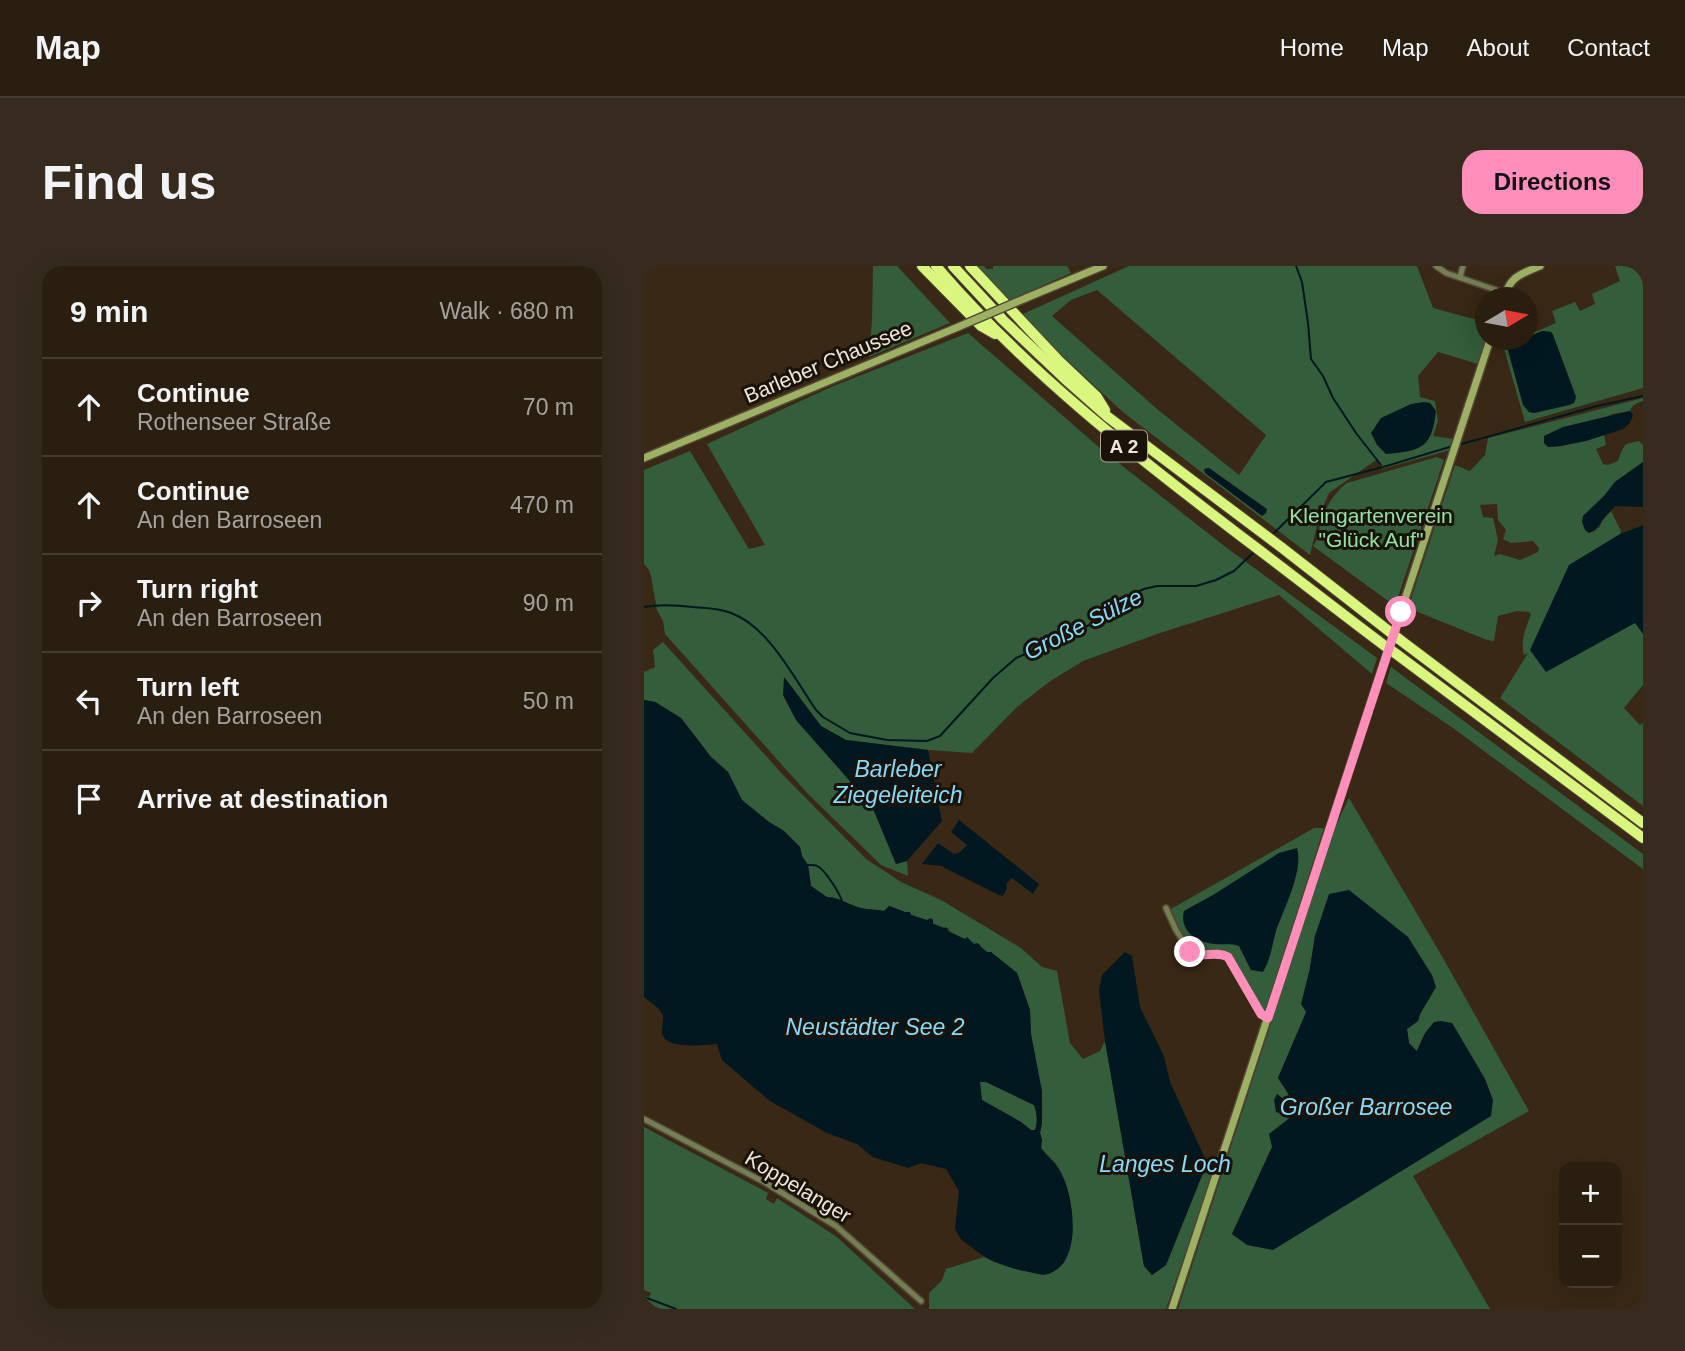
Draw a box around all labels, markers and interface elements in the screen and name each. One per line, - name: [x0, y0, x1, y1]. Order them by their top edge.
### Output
- text: Map: [35, 29, 101, 66]
- text: Home: [1280, 34, 1344, 61]
- text: Map: [1382, 34, 1429, 61]
- text: About: [1467, 34, 1529, 61]
- text: Contact: [1567, 34, 1650, 61]
- button: Directions: [1462, 150, 1643, 214]
- text: Find us: [42, 155, 216, 209]
- north arrow: [1475, 287, 1538, 350]
- text: 9 min: [70, 295, 148, 328]
- text: Walk · 680 m: [439, 298, 574, 324]
- street label: Barleber Chaussee: [741, 316, 915, 407]
- text: Continue: [137, 378, 250, 408]
- icon: ahead: [70, 388, 108, 426]
- text: 70 m: [523, 394, 574, 420]
- text: Rothenseer Straße: [137, 409, 331, 435]
- road number: A 2: [1101, 430, 1147, 462]
- text: Continue: [137, 476, 250, 506]
- icon: ahead: [70, 486, 108, 524]
- text: 470 m: [510, 492, 574, 518]
- park label: Kleingartenverein "Glück Auf": [1289, 504, 1453, 551]
- text: An den Barroseen: [137, 507, 322, 533]
- text: Turn right: [137, 574, 258, 604]
- water label: Große Sülze: [1020, 583, 1146, 665]
- icon: right: [70, 584, 108, 622]
- text: 90 m: [523, 590, 574, 616]
- route start: [1385, 596, 1416, 627]
- text: An den Barroseen: [137, 605, 322, 631]
- text: Turn left: [137, 672, 239, 702]
- icon: left: [70, 682, 108, 720]
- text: 50 m: [523, 688, 574, 714]
- text: An den Barroseen: [137, 703, 322, 729]
- water label: Barleber Ziegeleiteich: [832, 756, 963, 808]
- icon: arrive: [70, 780, 108, 818]
- text: Arrive at destination: [137, 784, 388, 814]
- route end: [1174, 936, 1205, 967]
- water label: Neustädter See 2: [785, 1014, 965, 1040]
- water label: Großer Barrosee: [1280, 1094, 1452, 1120]
- street label: Koppelanger: [741, 1146, 855, 1227]
- water label: Langes Loch: [1099, 1151, 1231, 1177]
- map controls: [1559, 1162, 1622, 1288]
- button: +: [1559, 1162, 1622, 1225]
- button: −: [1559, 1225, 1622, 1288]

